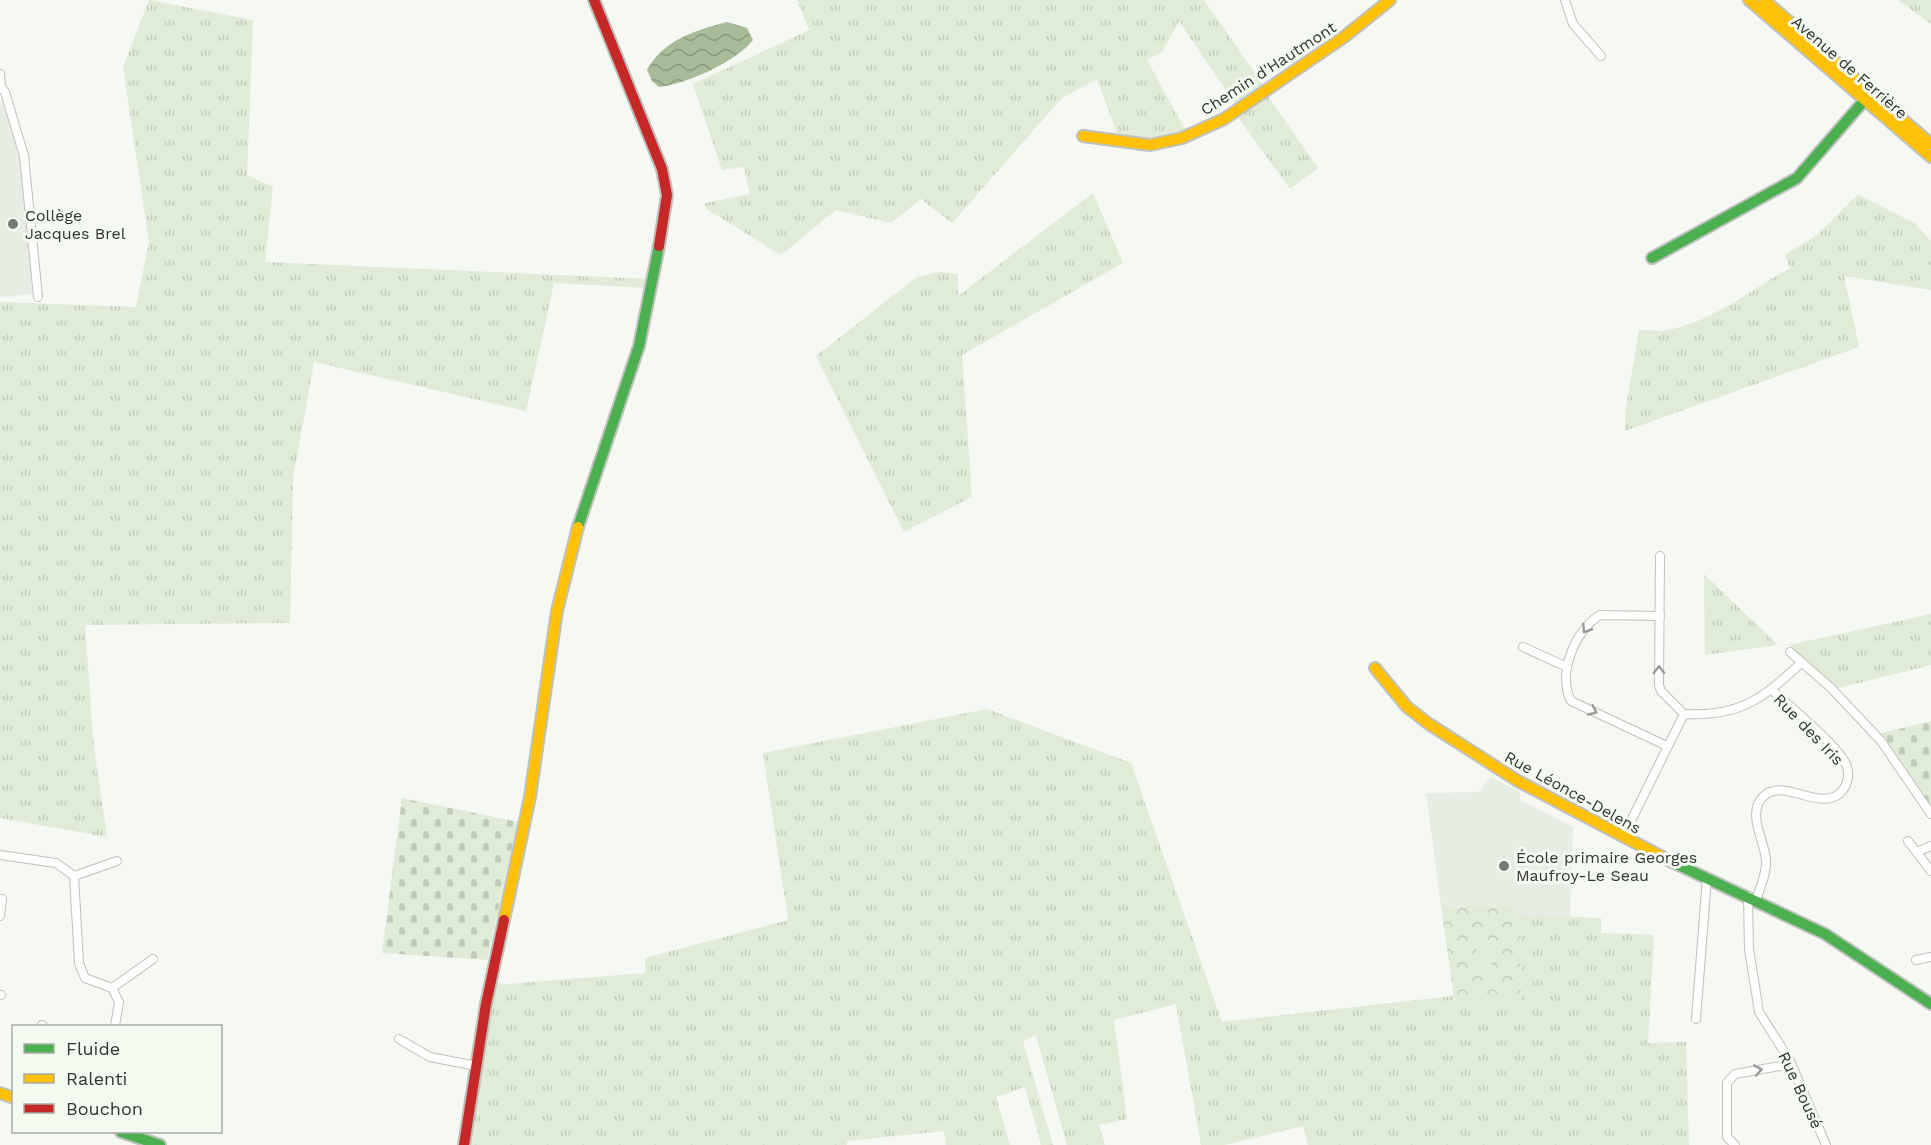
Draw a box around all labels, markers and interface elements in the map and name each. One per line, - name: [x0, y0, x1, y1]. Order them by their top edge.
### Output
- street label: Avenue de Ferrière: [1788, 12, 1911, 123]
- street label: Chemin d'Hautmont: [1197, 17, 1340, 119]
- place label: Collège Jacques Brel: [25, 206, 126, 243]
- marker: Collège Jacques Brel: [6, 217, 20, 231]
- one-way arrow: [1583, 622, 1594, 633]
- one-way arrow: [1653, 665, 1665, 674]
- street label: Rue des Iris: [1770, 690, 1847, 769]
- one-way arrow: [1586, 704, 1597, 716]
- street label: Rue Léonce-Delens: [1501, 747, 1644, 838]
- place label: École primaire Georges Maufroy-Le Seau: [1516, 848, 1697, 885]
- marker: École primaire Georges Maufroy-Le Seau: [1497, 859, 1511, 873]
- legend: [12, 1025, 222, 1133]
- text: Fluide: [66, 1038, 120, 1059]
- street label: Rue Bousé: [1774, 1049, 1827, 1132]
- one-way arrow: [1753, 1064, 1763, 1077]
- text: Ralenti: [66, 1068, 127, 1089]
- text: Bouchon: [66, 1098, 143, 1119]

